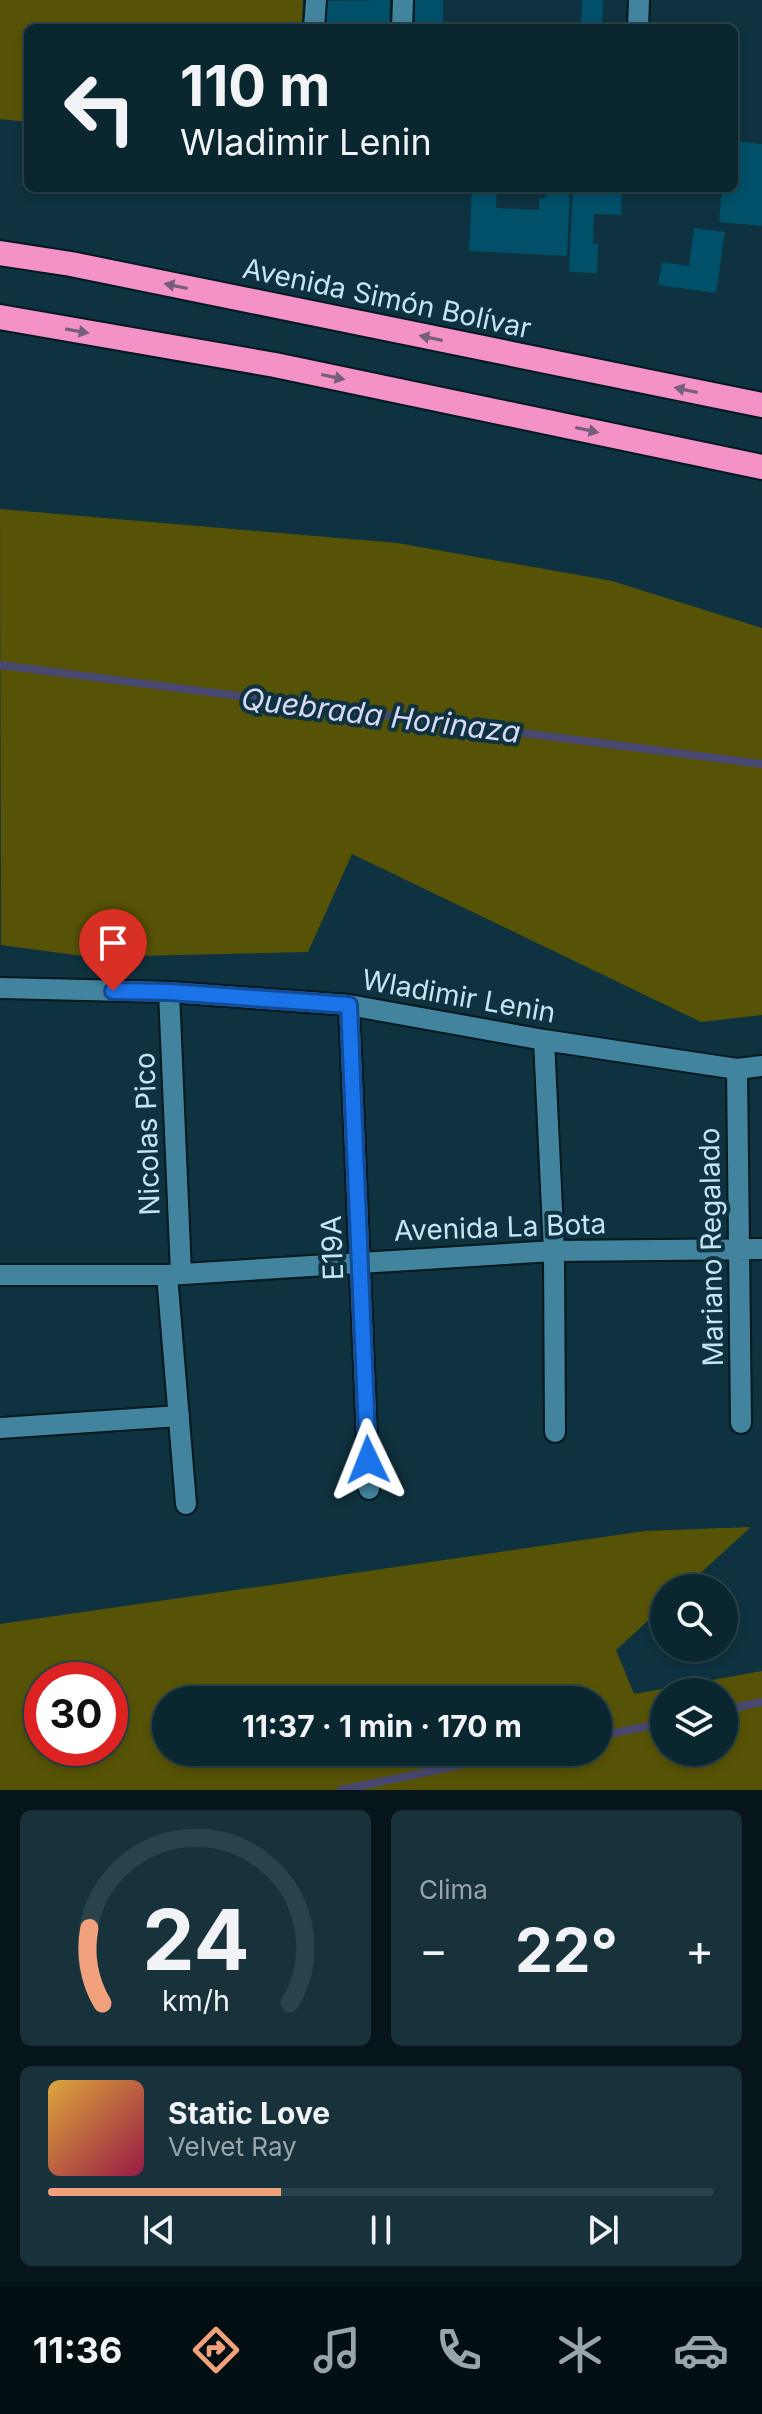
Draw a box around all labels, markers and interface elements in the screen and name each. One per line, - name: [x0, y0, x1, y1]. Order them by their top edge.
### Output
- text: 110 m: [180, 52, 330, 120]
- icon: left: [48, 56, 152, 160]
- text: Wladimir Lenin: [180, 120, 432, 164]
- street label: Avenida Simón Bolívar: [240, 251, 534, 345]
- one-way arrow: [163, 279, 188, 292]
- one-way arrow: [65, 325, 90, 337]
- one-way arrow: [418, 331, 443, 343]
- one-way arrow: [320, 371, 345, 384]
- one-way arrow: [673, 383, 698, 395]
- one-way arrow: [575, 425, 600, 437]
- water label: Quebrada Horinaza: [239, 680, 523, 750]
- pin: [79, 909, 147, 991]
- icon: arrive: [91, 921, 135, 965]
- street label: Wladimir Lenin: [360, 962, 558, 1030]
- street label: Nicolas Pico: [127, 1052, 167, 1216]
- street label: Mariano Regalado: [692, 1127, 730, 1367]
- street label: Avenida La Bota: [393, 1206, 607, 1248]
- street label: E19A: [314, 1215, 350, 1281]
- position arrow: [326, 1418, 410, 1502]
- map controls: [650, 1574, 738, 1766]
- button: search: [650, 1574, 738, 1662]
- speed limit sign: 30: [24, 1662, 128, 1766]
- button: layers: [650, 1678, 738, 1766]
- text: 11:37 · 1 min · 170 m: [242, 1708, 522, 1744]
- text: Clima: [419, 1874, 488, 1905]
- text: 24: [142, 1889, 249, 1990]
- text: 22°: [515, 1914, 618, 1986]
- text: −: [419, 1923, 448, 1977]
- text: +: [685, 1923, 714, 1977]
- text: km/h: [162, 1983, 229, 2018]
- text: Static Love: [168, 2095, 330, 2131]
- text: Velvet Ray: [168, 2131, 297, 2162]
- icon: previous: [137, 2208, 181, 2252]
- icon: pause: [359, 2208, 403, 2252]
- icon: next: [581, 2208, 625, 2252]
- icon: directions: [188, 2322, 244, 2378]
- icon: music: [309, 2322, 365, 2378]
- icon: phone: [431, 2322, 487, 2378]
- icon: climate: [552, 2322, 608, 2378]
- icon: car: [673, 2322, 729, 2378]
- text: 11:36: [33, 2328, 122, 2372]

